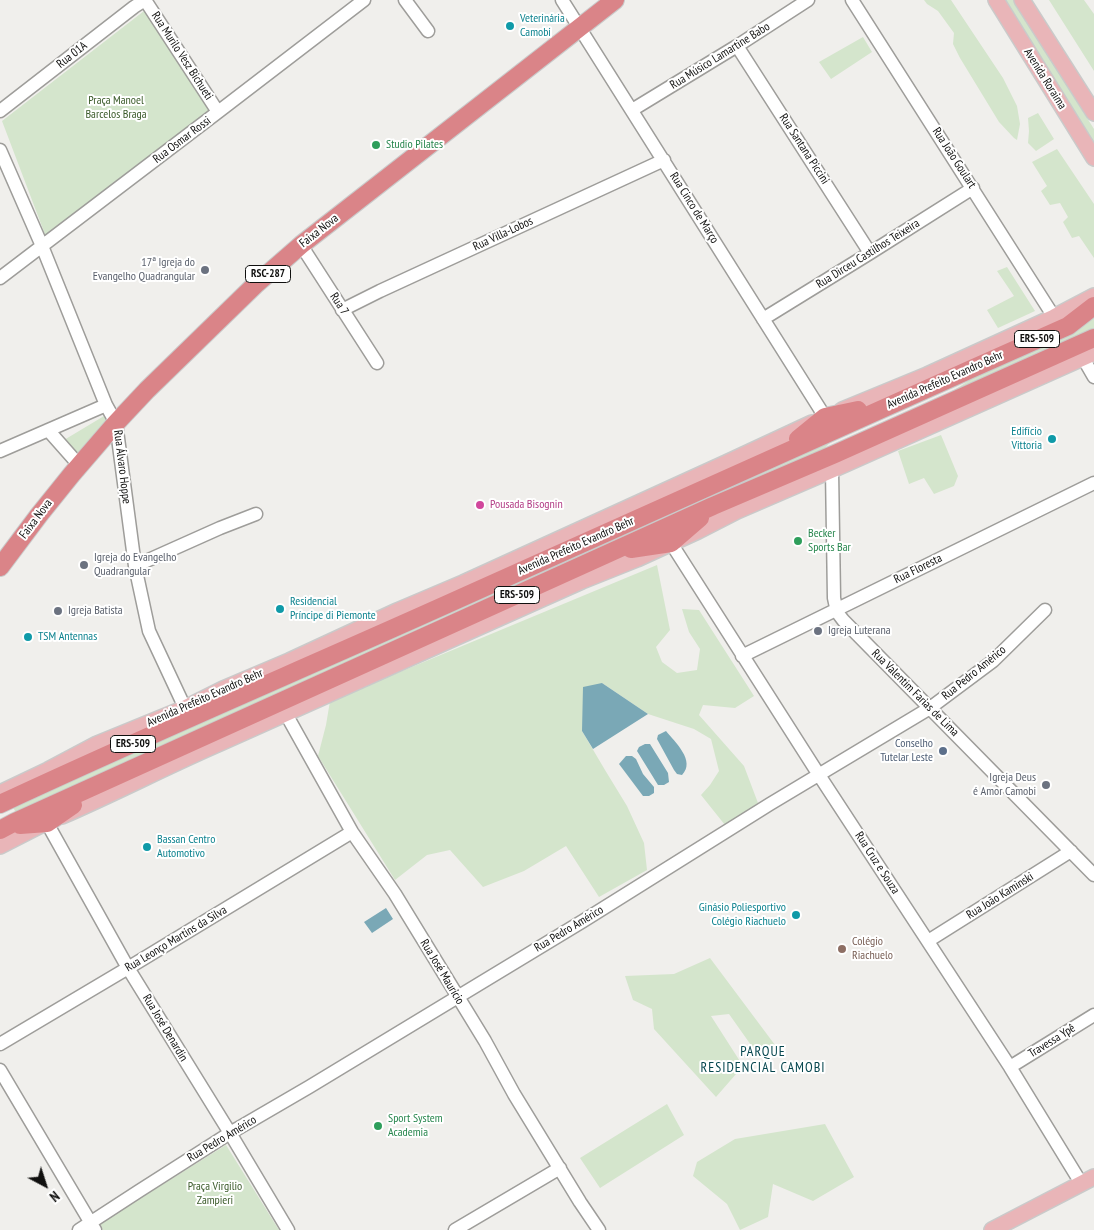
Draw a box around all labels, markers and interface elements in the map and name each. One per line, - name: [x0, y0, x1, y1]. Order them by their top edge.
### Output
- street label: Rua Murilo Vesz Bichueti: [148, 9, 216, 103]
- place label: Veterinária Camobi: [520, 12, 565, 40]
- street label: Rua Músico Lamartine Babo: [667, 19, 773, 93]
- marker: Veterinária Camobi: [504, 20, 516, 32]
- street label: Rua 01A: [54, 39, 90, 71]
- street label: Avenida Roraima: [1021, 46, 1069, 112]
- park label: Praça Manoel Barcelos Braga: [85, 94, 147, 122]
- street label: Rua Santana Piccini: [776, 111, 832, 187]
- street label: Rua Osmar Rossi: [150, 114, 214, 166]
- street label: Rua João Goulart: [929, 125, 979, 191]
- place label: Studio Pilates: [386, 138, 443, 152]
- marker: Studio Pilates: [370, 139, 382, 151]
- street label: Rua Cinco de Março: [666, 170, 722, 246]
- street label: Faixa Nova: [297, 211, 341, 251]
- street label: Rua Villa-Lobos: [471, 214, 535, 254]
- street label: Rua Dirceu Castilhos Teixeira: [814, 216, 922, 292]
- place label: 17ª Igreja do Evangelho Quadrangular: [93, 256, 195, 284]
- marker: 17ª Igreja do Evangelho Quadrangular: [199, 264, 211, 276]
- road number: RSC-287: [246, 266, 290, 282]
- street label: Rua 7: [327, 290, 351, 318]
- road number: ERS-509: [1014, 330, 1060, 348]
- street label: Avenida Prefeito Evandro Behr: [885, 348, 1005, 412]
- place label: Edifício Vittoria: [1011, 425, 1042, 453]
- street label: Rua Álvaro Hoppe: [110, 429, 134, 505]
- marker: Edifício Vittoria: [1046, 433, 1058, 445]
- street label: Faixa Nova: [17, 496, 55, 542]
- place label: Pousada Bisognin: [490, 498, 563, 512]
- marker: Pousada Bisognin: [474, 499, 486, 511]
- street label: Avenida Prefeito Evandro Behr: [516, 514, 636, 578]
- place label: Becker Sports Bar: [808, 527, 851, 555]
- marker: Becker Sports Bar: [792, 535, 804, 547]
- place label: Igreja do Evangelho Quadrangular: [94, 551, 176, 579]
- street label: Rua Floresta: [892, 551, 944, 587]
- marker: Igreja do Evangelho Quadrangular: [78, 559, 90, 571]
- road number: ERS-509: [494, 586, 540, 604]
- place label: Residencial Príncipe di Piemonte: [290, 595, 376, 623]
- marker: Residencial Príncipe di Piemonte: [274, 603, 286, 615]
- place label: Igreja Batista: [68, 604, 123, 618]
- marker: Igreja Batista: [52, 605, 64, 617]
- place label: Igreja Luterana: [828, 624, 890, 638]
- marker: Igreja Luterana: [812, 625, 824, 637]
- place label: TSM Antennas: [38, 630, 97, 644]
- marker: TSM Antennas: [22, 631, 34, 643]
- street label: Rua Pedro Américo: [939, 643, 1009, 703]
- street label: Rua Valentim Farias de Lima: [868, 646, 962, 740]
- street label: Avenida Prefeito Evandro Behr: [145, 666, 265, 730]
- road number: ERS-509: [110, 736, 156, 752]
- place label: Conselho Tutelar Leste: [880, 737, 933, 765]
- marker: Conselho Tutelar Leste: [937, 745, 949, 757]
- place label: Igreja Deus é Amor Camobi: [973, 771, 1036, 799]
- marker: Igreja Deus é Amor Camobi: [1040, 779, 1052, 791]
- street label: Rua Cruz e Souza: [852, 829, 902, 897]
- place label: Bassan Centro Automotivo: [157, 833, 215, 861]
- marker: Bassan Centro Automotivo: [141, 841, 153, 853]
- street label: Rua João Kaminski: [964, 870, 1036, 922]
- place label: Ginásio Poliesportivo Colégio Riachuelo: [699, 901, 786, 929]
- street label: Rua Leonço Martins da Silva: [122, 903, 230, 975]
- street label: Rua Pedro Américo: [532, 903, 606, 955]
- marker: Ginásio Poliesportivo Colégio Riachuelo: [790, 909, 802, 921]
- place label: Colégio Riachuelo: [852, 935, 893, 963]
- street label: Rua José Maurício: [417, 937, 467, 1007]
- marker: Colégio Riachuelo: [836, 943, 848, 955]
- street label: Rua José Denardin: [139, 992, 191, 1064]
- street label: Travessa Ypê: [1026, 1021, 1078, 1061]
- district label: PARQUE RESIDENCIAL CAMOBI: [698, 1044, 828, 1076]
- place label: Sport System Academia: [388, 1112, 443, 1140]
- street label: Rua Pedro Américo: [185, 1113, 259, 1165]
- marker: Sport System Academia: [372, 1120, 384, 1132]
- north arrow: [20, 1160, 70, 1210]
- park label: Praça Virgilio Zampieri: [188, 1180, 242, 1208]
- text: N: [46, 1187, 63, 1206]

